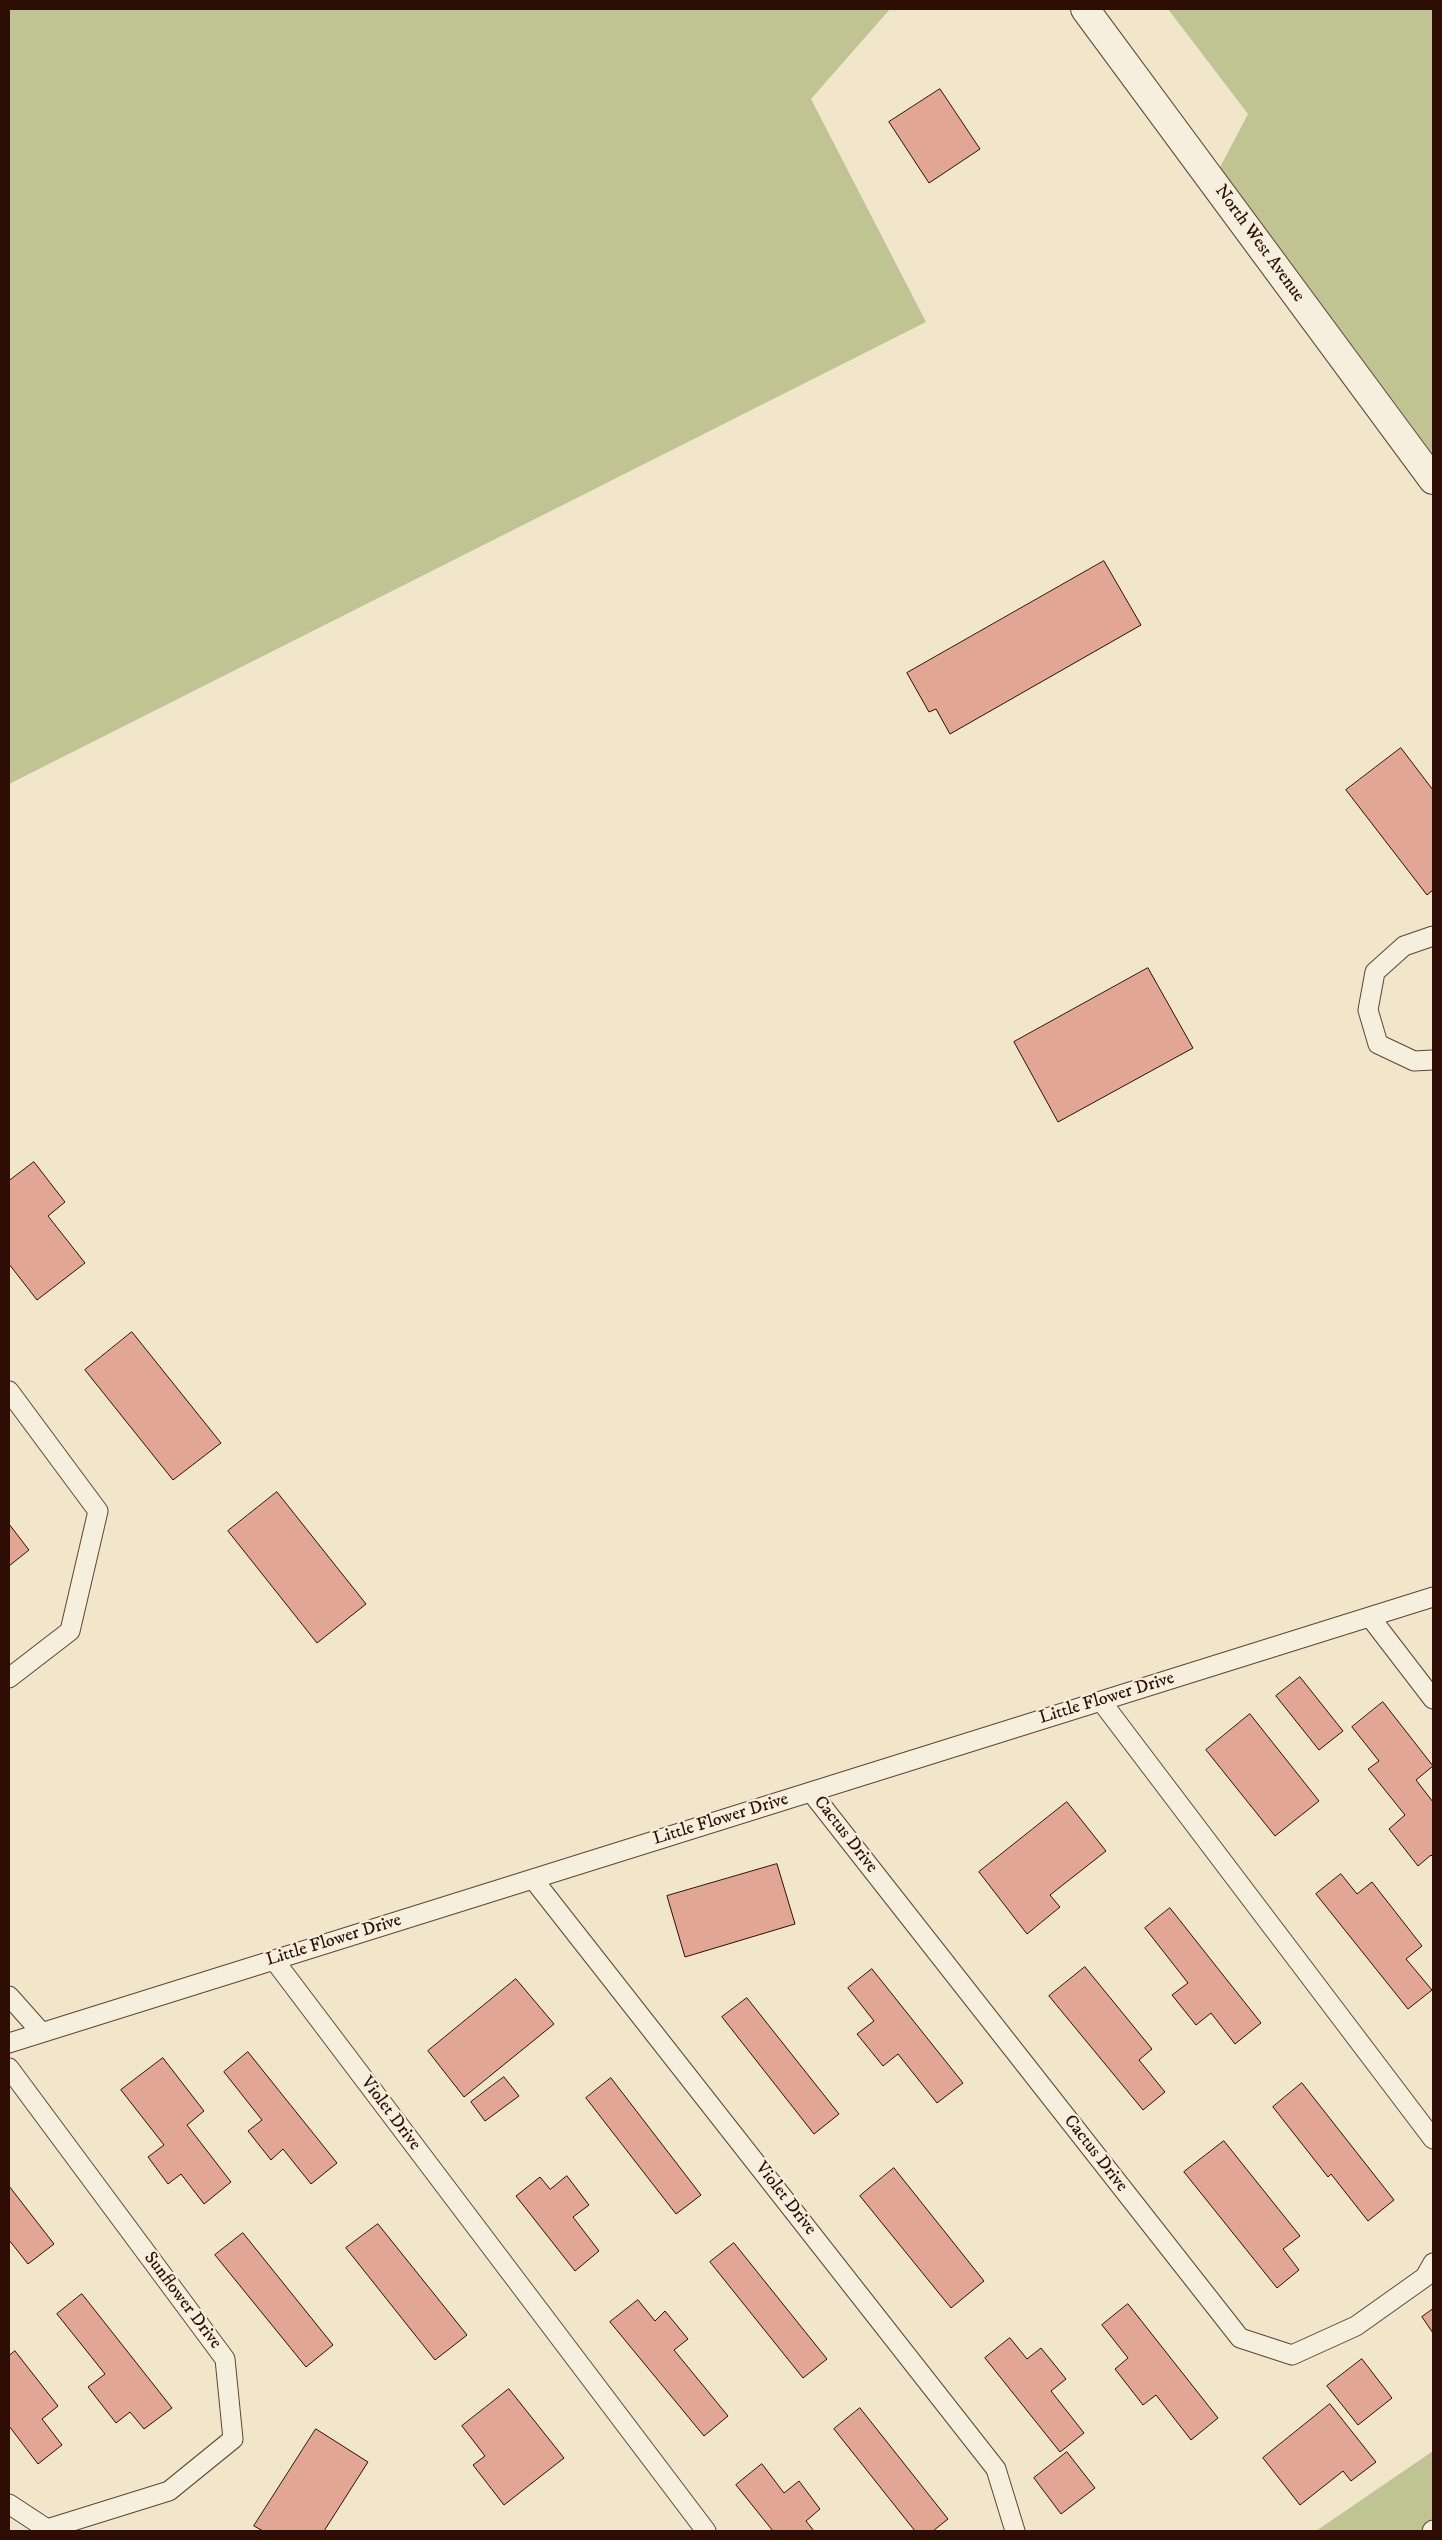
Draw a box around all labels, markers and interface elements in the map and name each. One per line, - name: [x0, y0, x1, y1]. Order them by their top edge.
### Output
- street label: North West Avenue: [1209, 181, 1309, 307]
- street label: Little Flower Drive: [1037, 1668, 1177, 1730]
- street label: Little Flower Drive: [651, 1789, 791, 1851]
- street label: Cactus Drive: [808, 1792, 882, 1878]
- street label: Little Flower Drive: [264, 1910, 404, 1972]
- street label: Violet Drive: [355, 2073, 425, 2155]
- street label: Cactus Drive: [1058, 2111, 1132, 2197]
- street label: Violet Drive: [750, 2158, 820, 2240]
- street label: Sunflower Drive: [138, 2248, 226, 2354]

